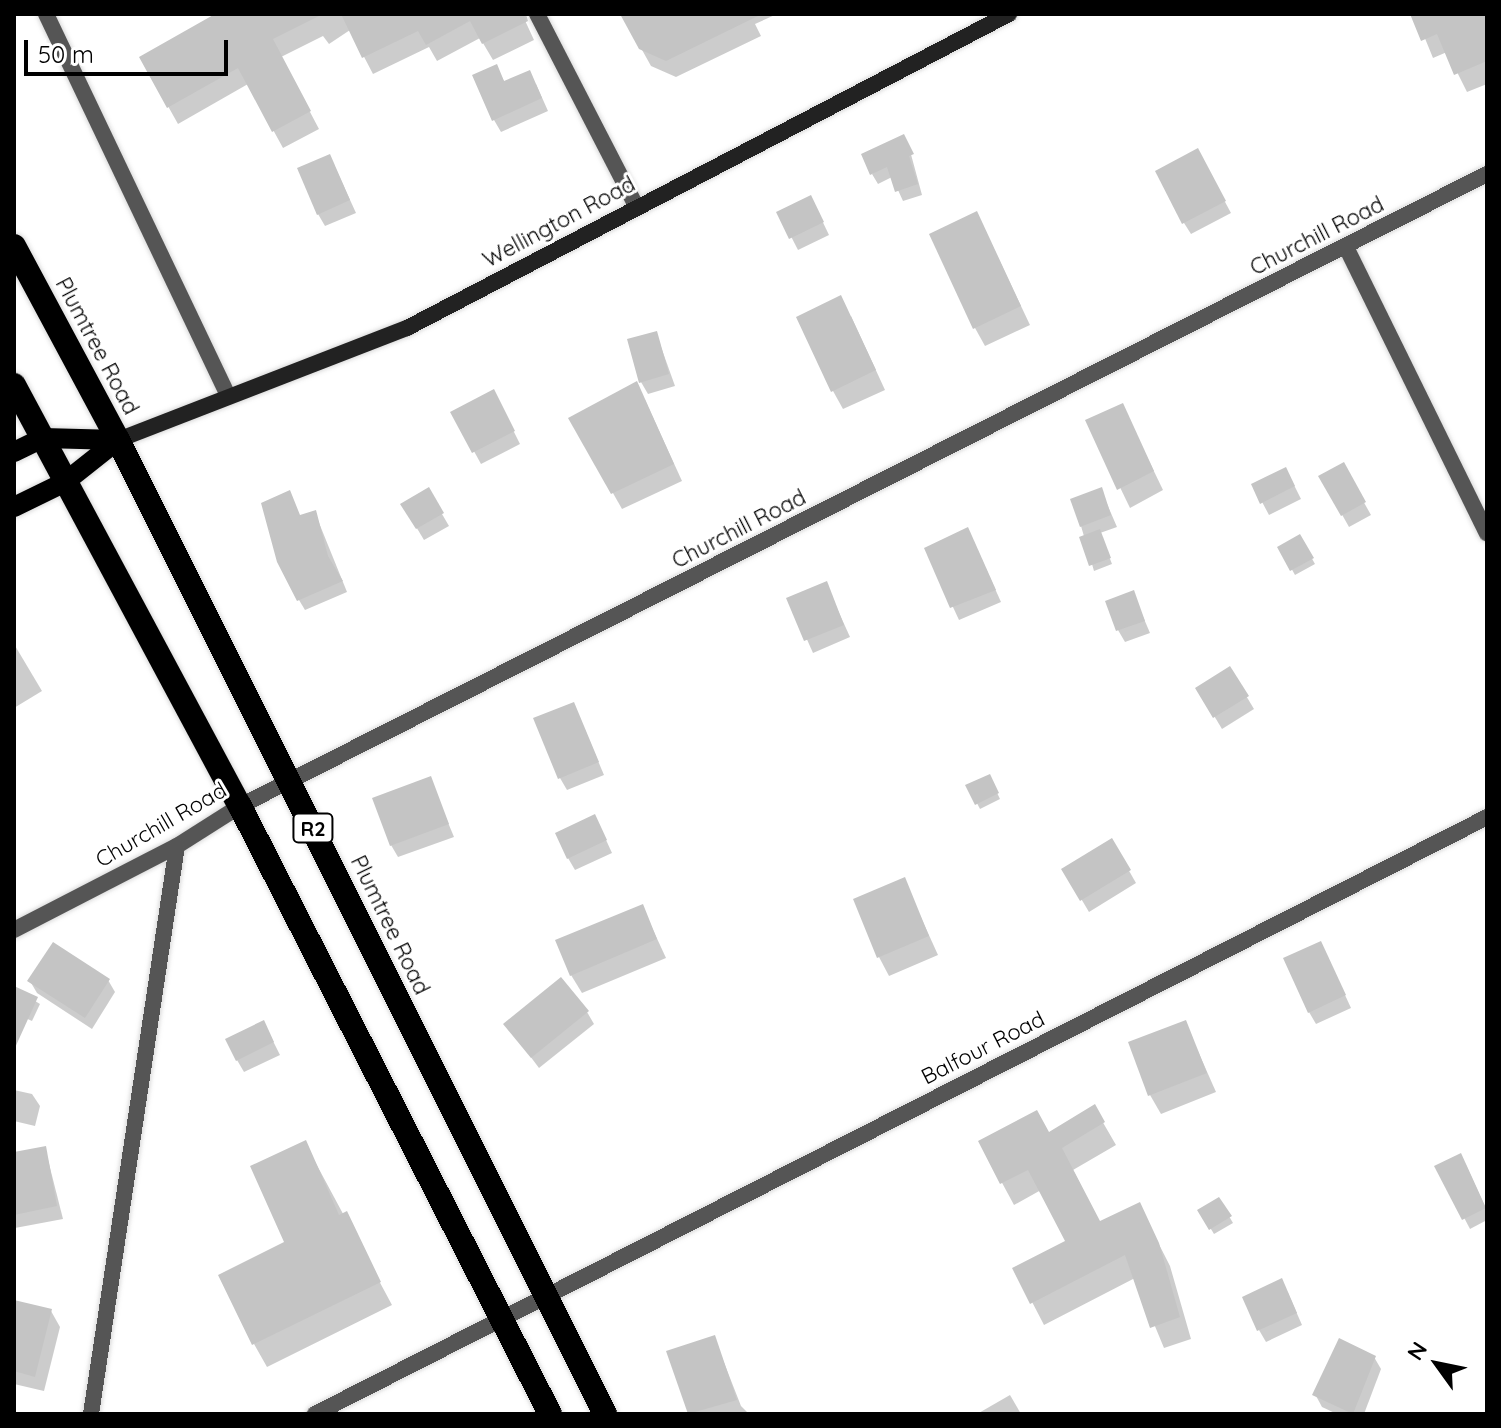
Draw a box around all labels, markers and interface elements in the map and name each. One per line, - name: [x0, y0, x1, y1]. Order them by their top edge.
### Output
- scale bar: [28, 24, 232, 74]
- text: 50 m: [38, 39, 94, 69]
- street label: Wellington Road: [478, 171, 640, 273]
- street label: Churchill Road: [1246, 191, 1388, 281]
- street label: Plumtree Road: [50, 273, 144, 419]
- street label: Churchill Road: [668, 484, 810, 574]
- street label: Churchill Road: [91, 777, 231, 873]
- road number: R2: [291, 812, 335, 844]
- street label: Plumtree Road: [345, 851, 435, 999]
- street label: Balfour Road: [917, 1006, 1049, 1090]
- north arrow: [1397, 1324, 1477, 1404]
- text: N: [1401, 1337, 1433, 1365]

